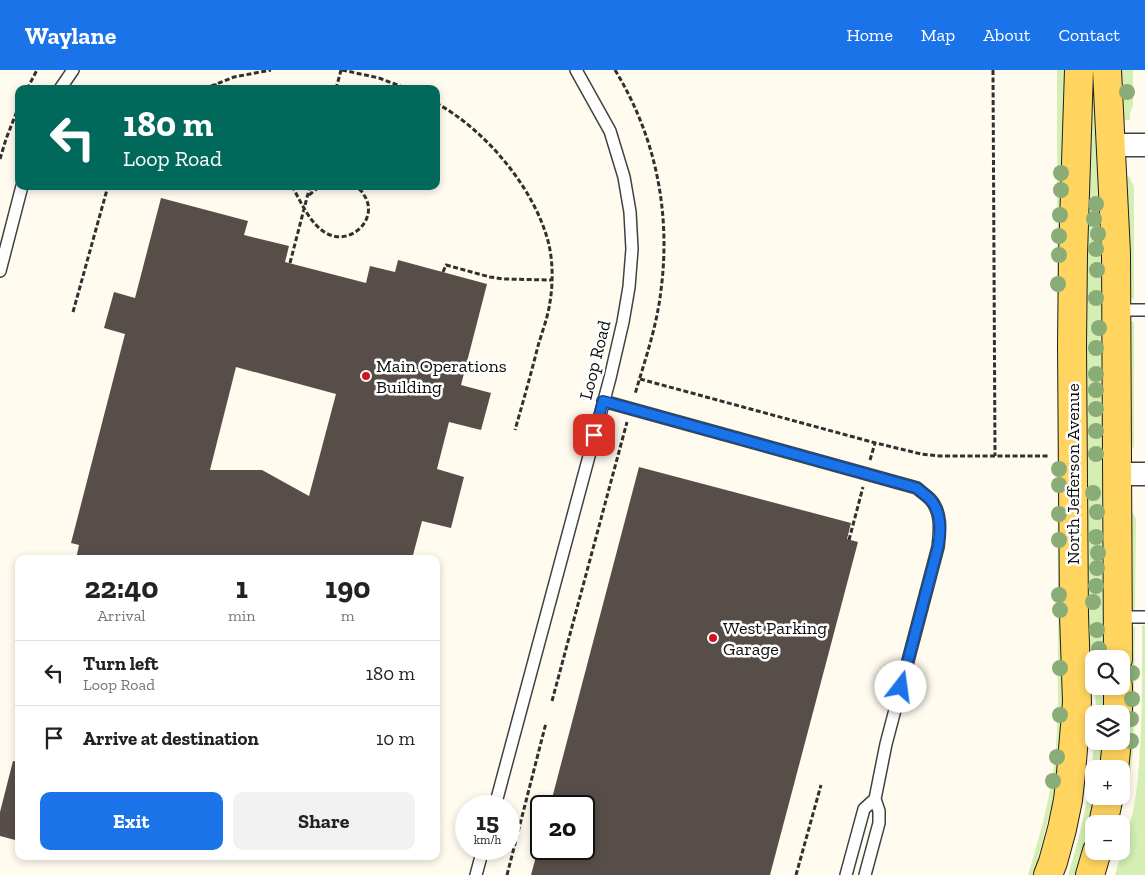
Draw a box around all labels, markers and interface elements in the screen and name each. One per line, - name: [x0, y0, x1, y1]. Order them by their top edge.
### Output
- text: Waylane: [25, 21, 116, 50]
- text: Home: [846, 24, 893, 46]
- text: Map: [921, 24, 955, 46]
- text: About: [983, 24, 1030, 46]
- text: Contact: [1058, 24, 1120, 46]
- text: 180 m: [123, 103, 213, 145]
- icon: left: [40, 105, 105, 170]
- text: Loop Road: [123, 145, 222, 172]
- street label: Loop Road: [575, 318, 615, 402]
- place label: Main Operations Building: [376, 355, 507, 398]
- marker: Main Operations Building: [360, 370, 372, 382]
- street label: North Jefferson Avenue: [1062, 383, 1084, 565]
- pin: [573, 414, 615, 456]
- icon: arrive: [580, 421, 608, 449]
- text: 22:40: [85, 570, 159, 606]
- text: 1: [236, 570, 248, 606]
- text: 190: [325, 570, 370, 606]
- text: Arrival: [97, 606, 146, 625]
- text: min: [228, 606, 256, 625]
- text: m: [341, 606, 355, 625]
- place label: West Parking Garage: [723, 617, 827, 660]
- marker: West Parking Garage: [707, 632, 719, 644]
- map controls: [1085, 650, 1130, 860]
- button: search: [1085, 650, 1130, 695]
- text: Turn left: [83, 652, 158, 675]
- icon: left: [40, 659, 68, 687]
- position arrow: [874, 660, 926, 712]
- text: 180 m: [366, 662, 415, 685]
- text: Loop Road: [83, 675, 155, 694]
- button: layers: [1085, 705, 1130, 750]
- icon: arrive: [40, 724, 68, 752]
- text: Arrive at destination: [83, 727, 259, 750]
- text: 10 m: [376, 727, 415, 750]
- button: +: [1085, 760, 1130, 805]
- button: Exit: [40, 792, 223, 850]
- button: Share: [233, 792, 415, 850]
- speed limit sign: 20: [530, 795, 595, 860]
- text: 15: [476, 806, 499, 836]
- button: −: [1085, 815, 1130, 860]
- text: km/h: [474, 833, 501, 847]

